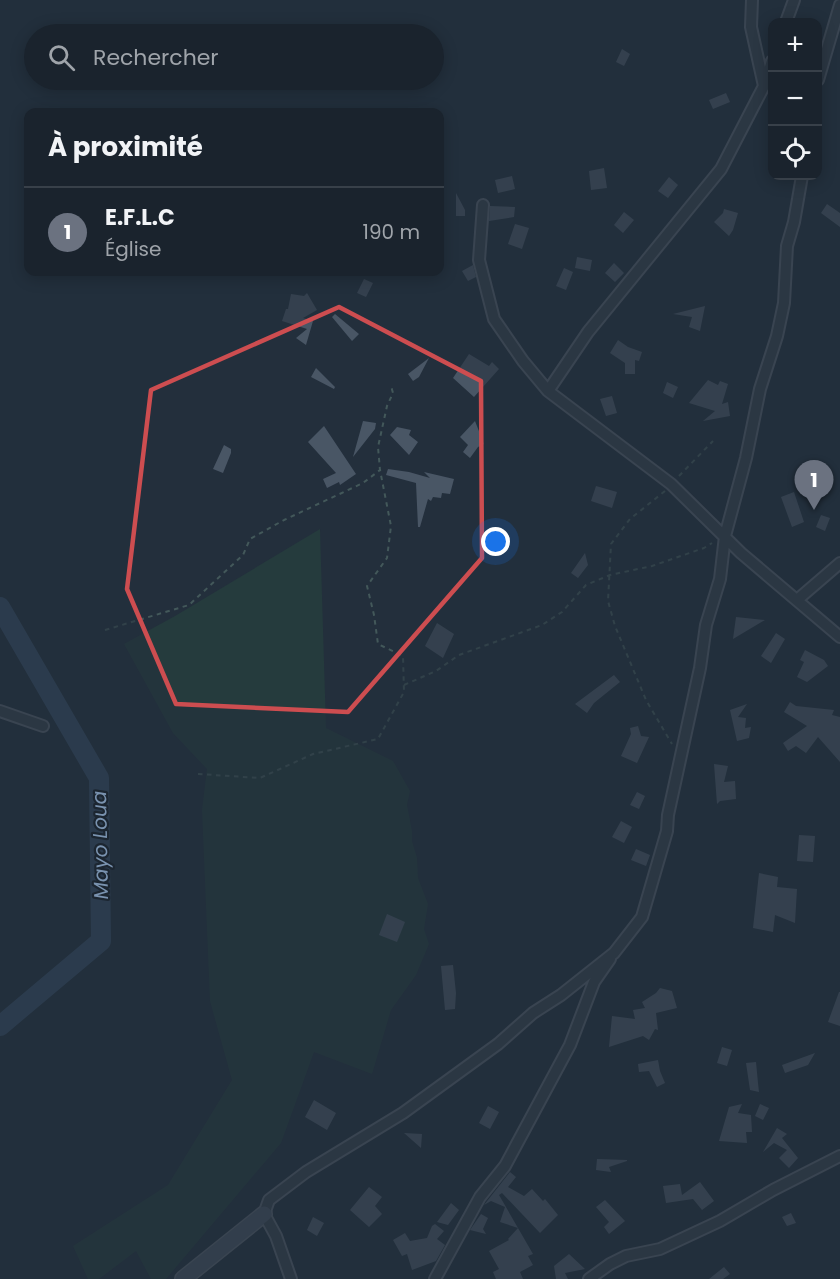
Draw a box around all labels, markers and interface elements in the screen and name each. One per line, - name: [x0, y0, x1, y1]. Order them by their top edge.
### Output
- map controls: [768, 18, 822, 180]
- button: +: [768, 18, 822, 72]
- search box: [24, 24, 444, 90]
- icon: search: [45, 41, 78, 74]
- text: Rechercher: [93, 42, 219, 73]
- button: −: [768, 72, 822, 126]
- button: locate: [768, 126, 822, 180]
- text: À proximité: [48, 129, 203, 165]
- text: E.F.L.C: [105, 202, 175, 233]
- text: 1: [64, 218, 71, 246]
- text: 190 m: [363, 218, 420, 246]
- text: Église: [105, 235, 161, 263]
- pin: 1: [794, 460, 834, 510]
- your location: [481, 527, 510, 556]
- water label: Mayo Loua: [85, 790, 115, 900]

